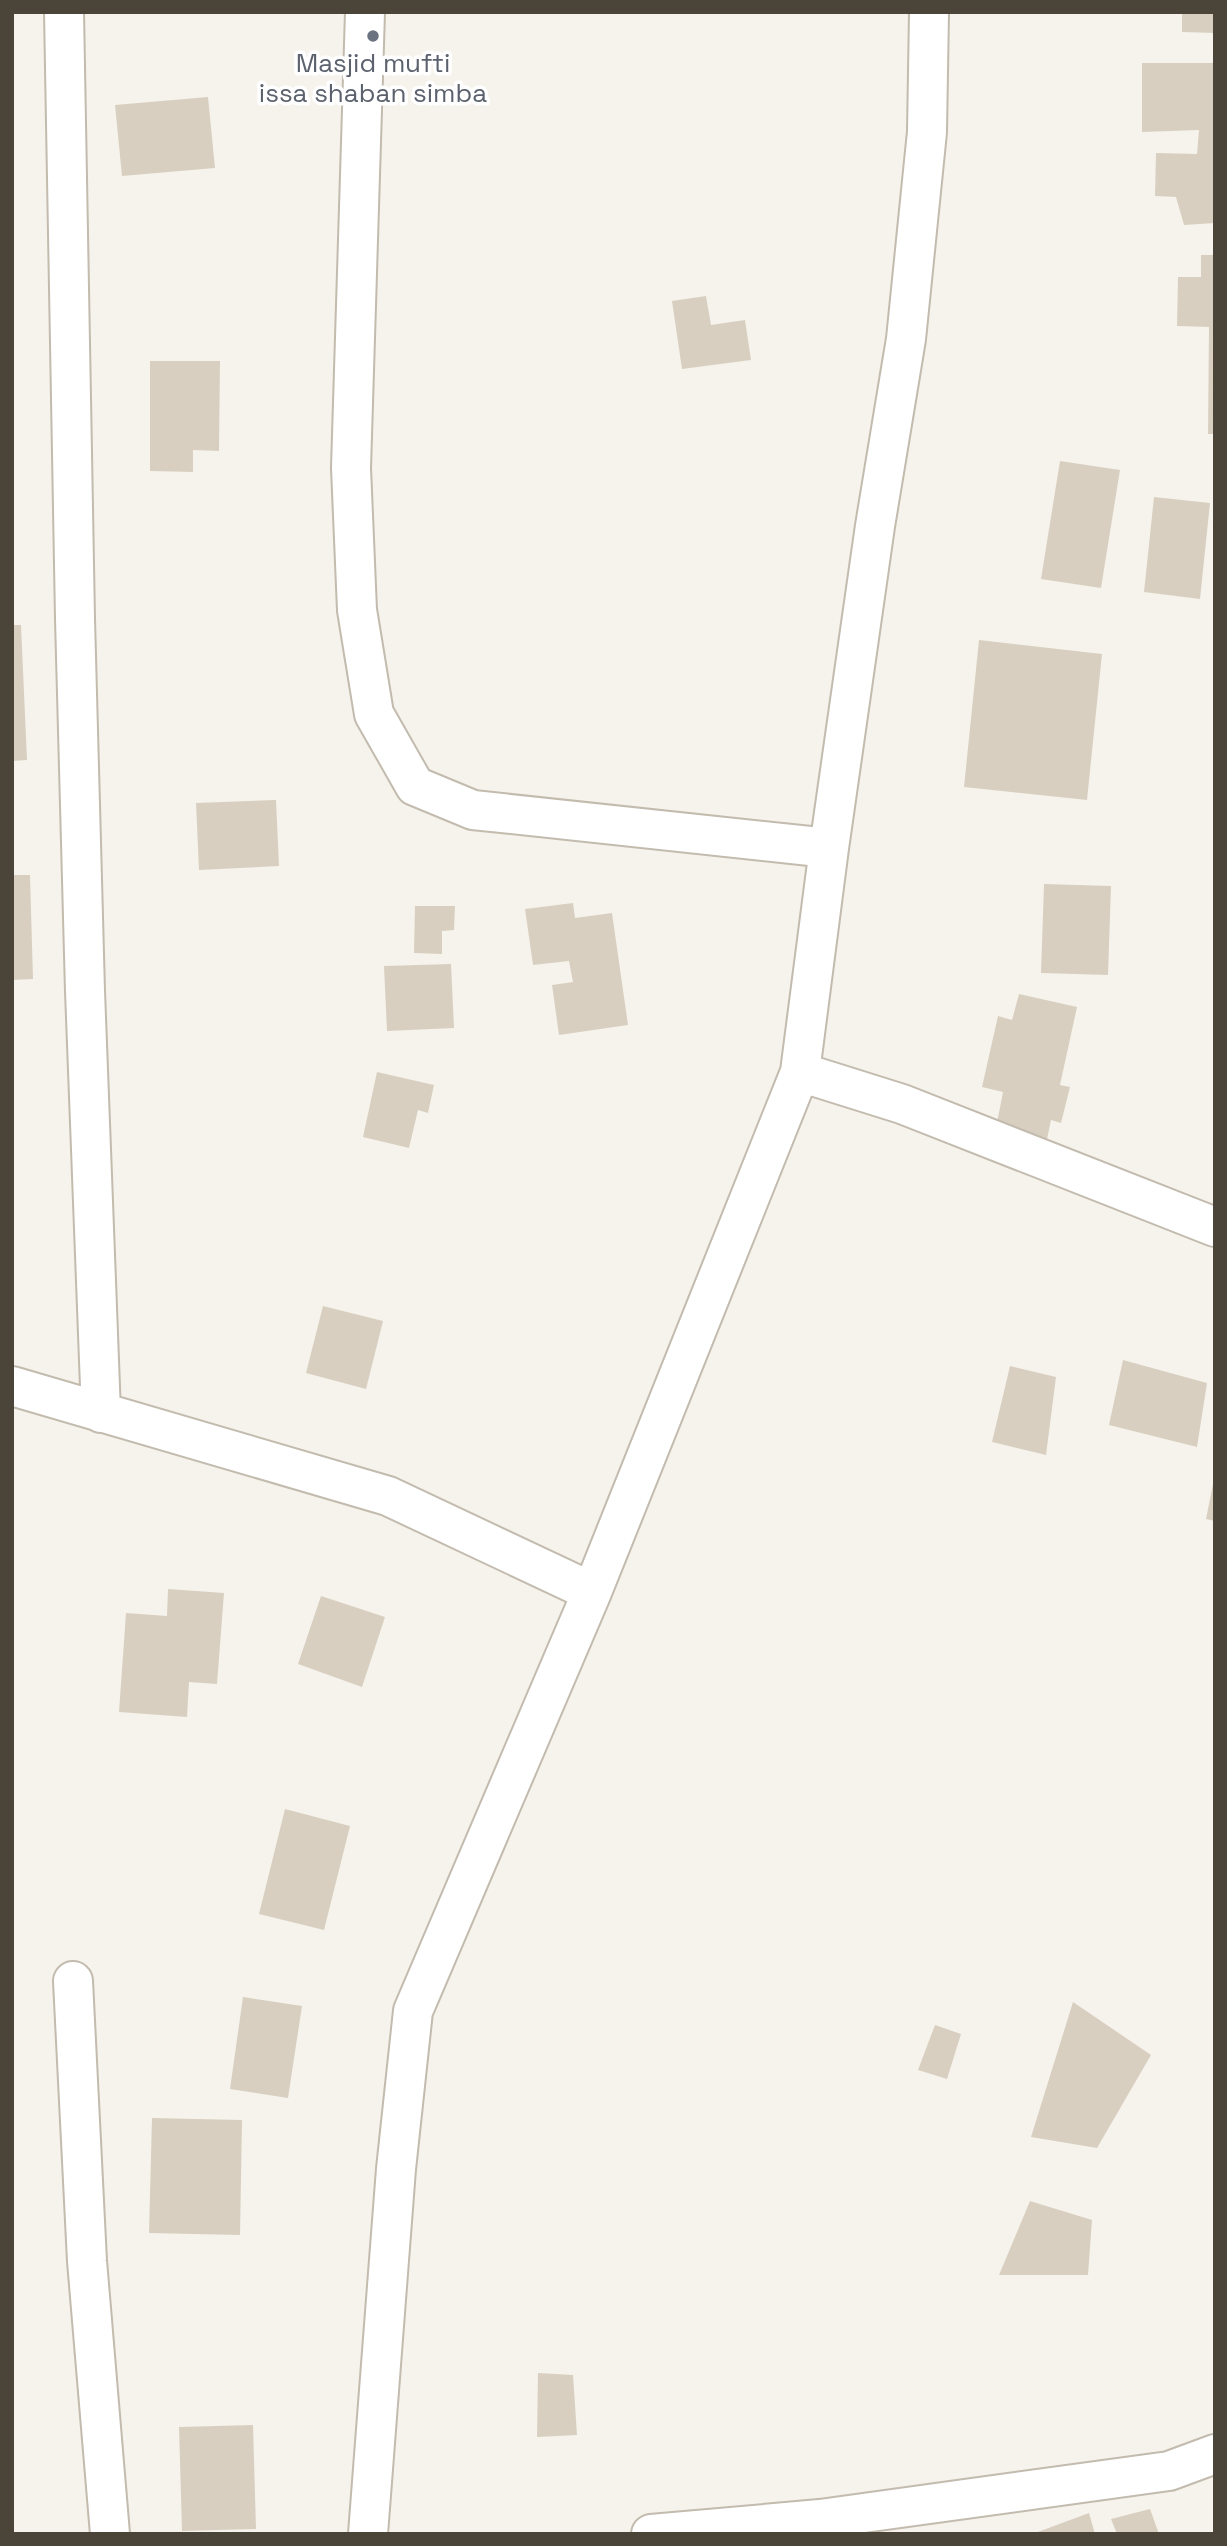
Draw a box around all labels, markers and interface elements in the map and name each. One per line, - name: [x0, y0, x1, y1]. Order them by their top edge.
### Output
- marker: Masjid mufti issa shaban simba: [365, 28, 381, 44]
- place label: Masjid mufti issa shaban simba: [259, 46, 487, 110]

